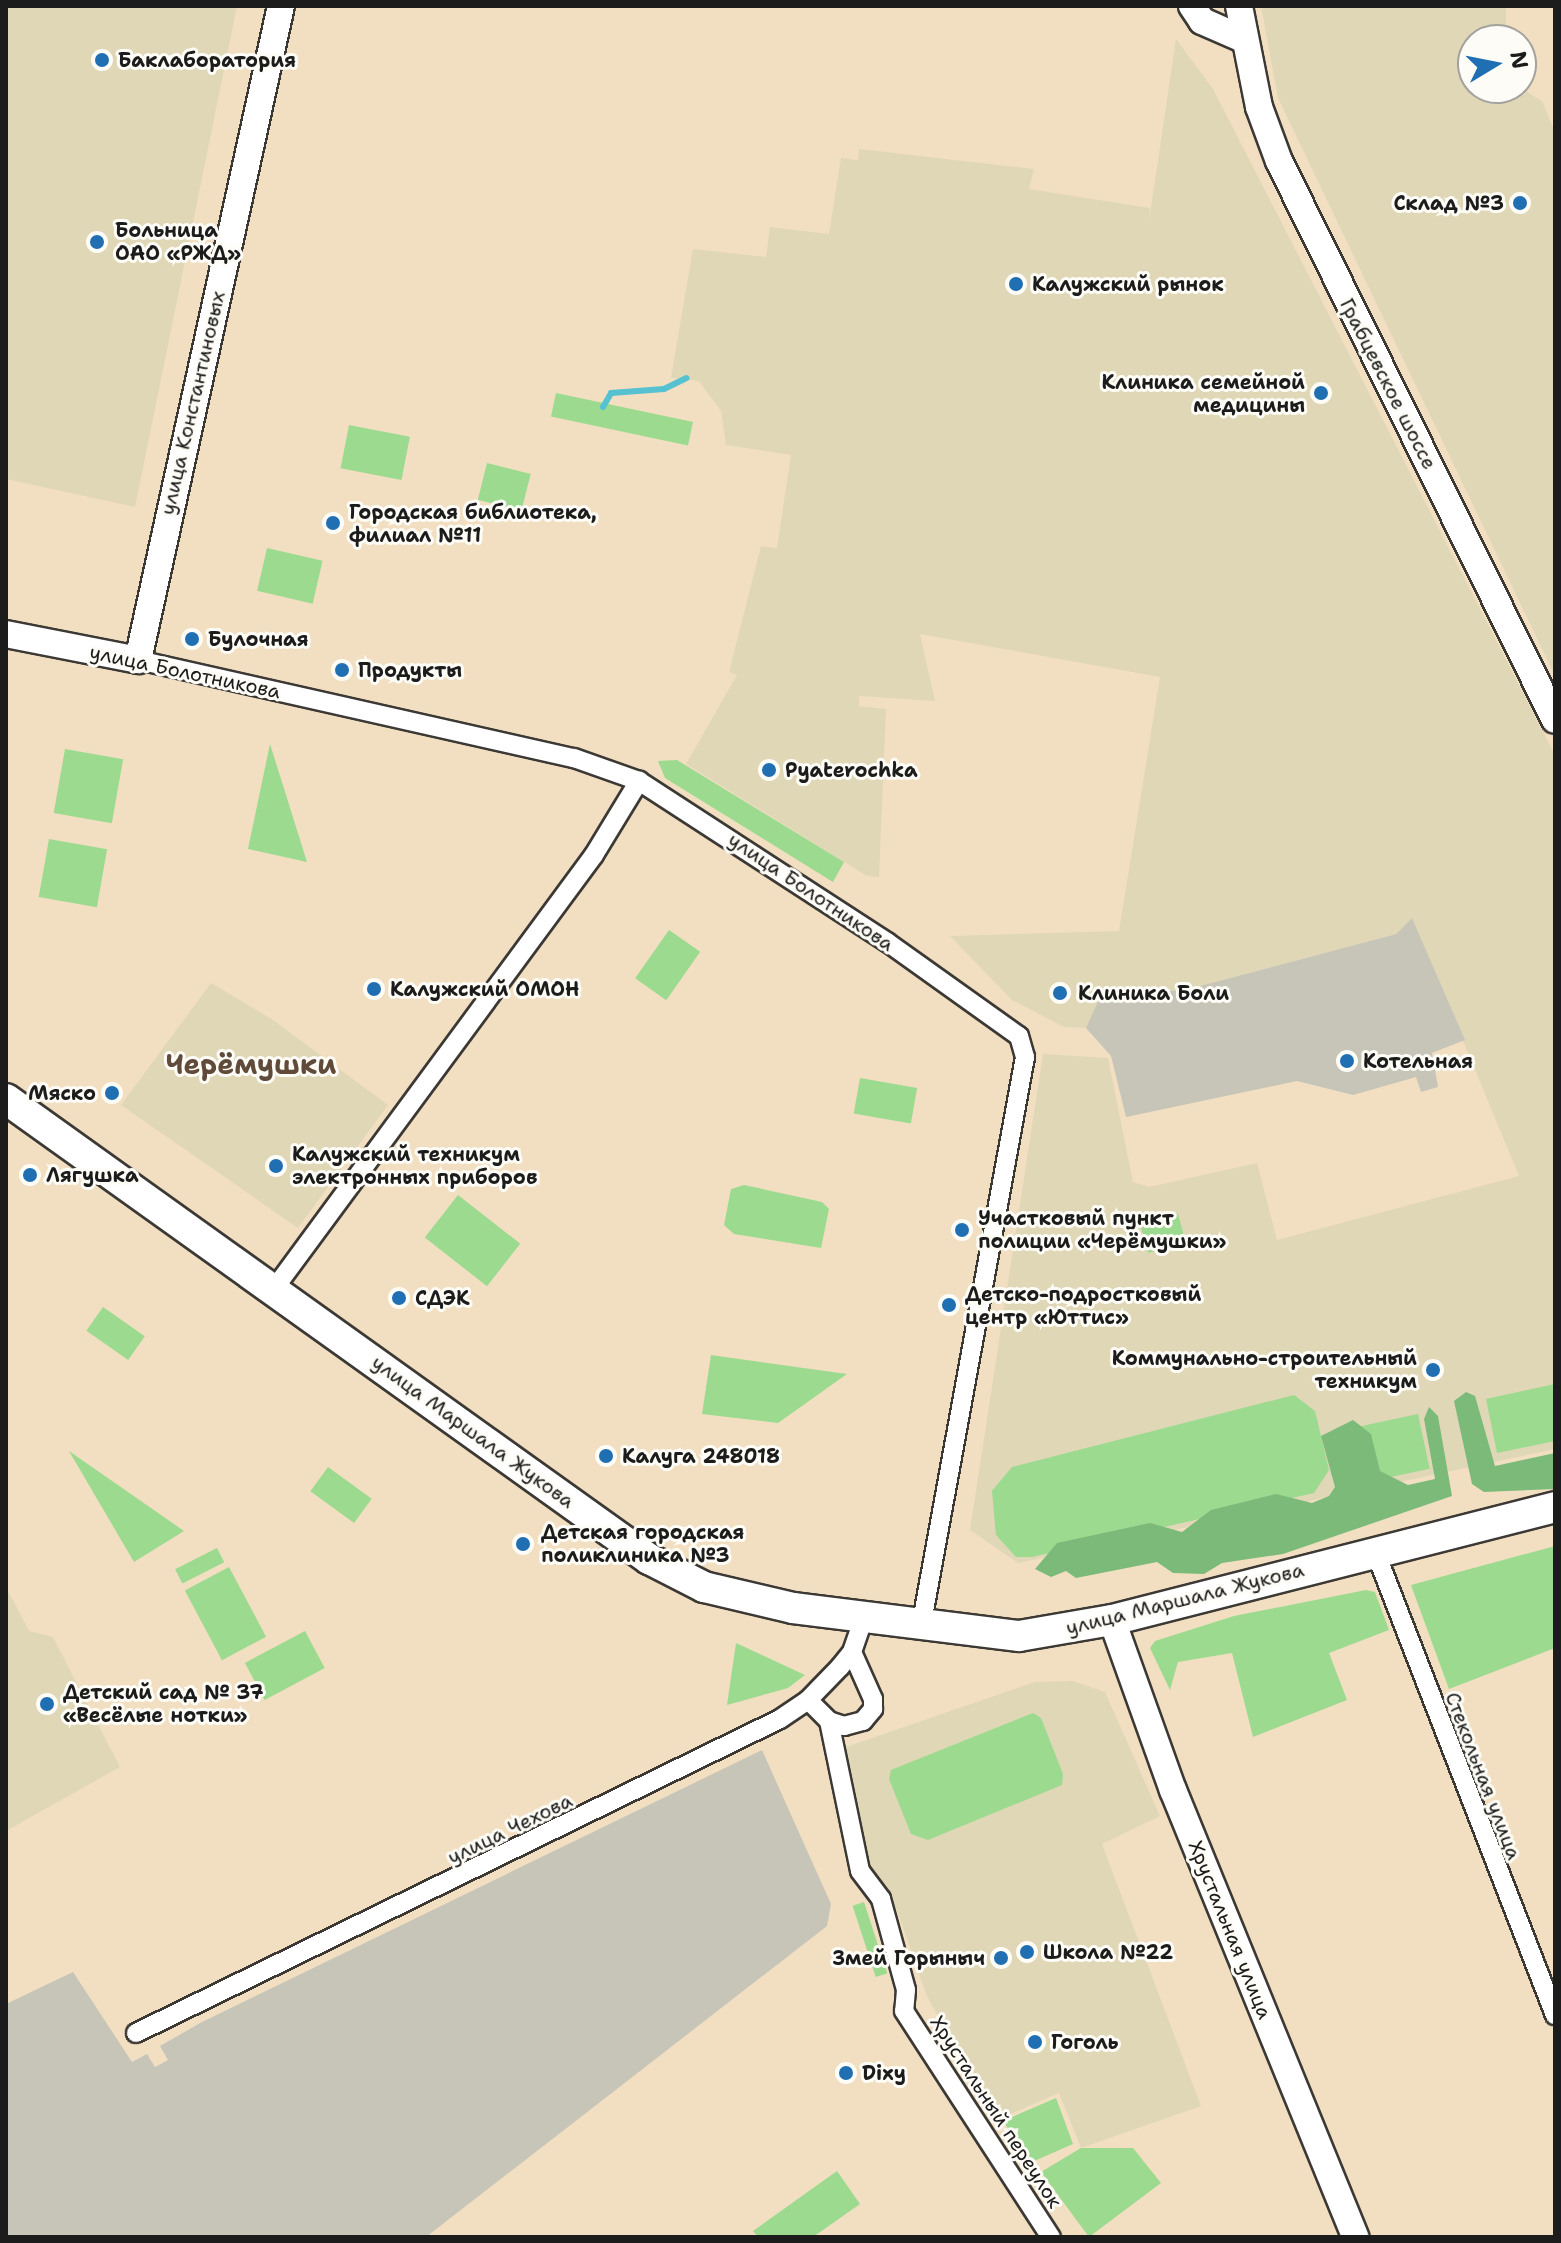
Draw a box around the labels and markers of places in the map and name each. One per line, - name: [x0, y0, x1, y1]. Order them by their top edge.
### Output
- place label: Баклаборатория: [118, 48, 296, 72]
- marker: Баклаборатория: [93, 51, 111, 69]
- place label: Склад №3: [1393, 191, 1504, 215]
- marker: Склад №3: [1511, 194, 1529, 212]
- place label: Больница ОАО «РЖД»: [115, 218, 241, 265]
- marker: Больница ОАО «РЖД»: [86, 231, 108, 253]
- place label: Калужский рынок: [1032, 272, 1224, 296]
- marker: Калужский рынок: [1007, 275, 1025, 293]
- place label: Клиника семейной медицины: [1101, 370, 1305, 417]
- marker: Клиника семейной медицины: [1312, 384, 1330, 402]
- place label: Городская библиотека, филиал №11: [349, 500, 597, 547]
- marker: Городская библиотека, филиал №11: [324, 514, 342, 532]
- place label: Булочная: [208, 627, 309, 651]
- marker: Булочная: [183, 630, 201, 648]
- place label: Продукты: [358, 658, 462, 682]
- marker: Продукты: [333, 661, 351, 679]
- place label: Pyaterochka: [785, 758, 918, 782]
- marker: Pyaterochka: [760, 761, 778, 779]
- place label: Калужский ОМОН: [390, 977, 579, 1001]
- marker: Калужский ОМОН: [365, 980, 383, 998]
- place label: Клиника Боли: [1078, 981, 1229, 1005]
- marker: Клиника Боли: [1049, 982, 1071, 1004]
- place label: Котельная: [1363, 1049, 1473, 1073]
- marker: Котельная: [1338, 1052, 1356, 1070]
- place label: Мяско: [28, 1081, 96, 1105]
- marker: Мяско: [103, 1084, 121, 1102]
- place label: Калужский техникум электронных приборов: [292, 1142, 537, 1189]
- marker: Калужский техникум электронных приборов: [267, 1157, 285, 1175]
- place label: Лягушка: [46, 1163, 139, 1187]
- marker: Лягушка: [21, 1166, 39, 1184]
- place label: Участковый пункт полиции «Черёмушки»: [978, 1206, 1226, 1253]
- marker: Участковый пункт полиции «Черёмушки»: [953, 1221, 971, 1239]
- place label: Детско-подростковый центр «Юттис»: [965, 1282, 1201, 1329]
- place label: СДЭК: [415, 1286, 470, 1310]
- marker: СДЭК: [390, 1289, 408, 1307]
- marker: Детско-подростковый центр «Юттис»: [940, 1296, 958, 1314]
- place label: Коммунально-строительный техникум: [1112, 1346, 1417, 1393]
- marker: Коммунально-строительный техникум: [1424, 1361, 1442, 1379]
- place label: Калуга 248018: [622, 1444, 780, 1468]
- marker: Калуга 248018: [597, 1447, 615, 1465]
- place label: Детская городская поликлиника №3: [541, 1520, 744, 1567]
- marker: Детская городская поликлиника №3: [512, 1533, 534, 1555]
- place label: Детский сад № 37 «Весёлые нотки»: [63, 1680, 263, 1727]
- marker: Детский сад № 37 «Весёлые нотки»: [38, 1695, 56, 1713]
- place label: Школа №22: [1043, 1940, 1173, 1964]
- marker: Школа №22: [1018, 1943, 1036, 1961]
- place label: Змей Горыныч: [833, 1946, 985, 1970]
- marker: Змей Горыныч: [992, 1949, 1010, 1967]
- place label: Гоголь: [1051, 2030, 1119, 2054]
- marker: Гоголь: [1026, 2033, 1044, 2051]
- place label: Dixy: [862, 2061, 906, 2085]
- marker: Dixy: [837, 2064, 855, 2082]

